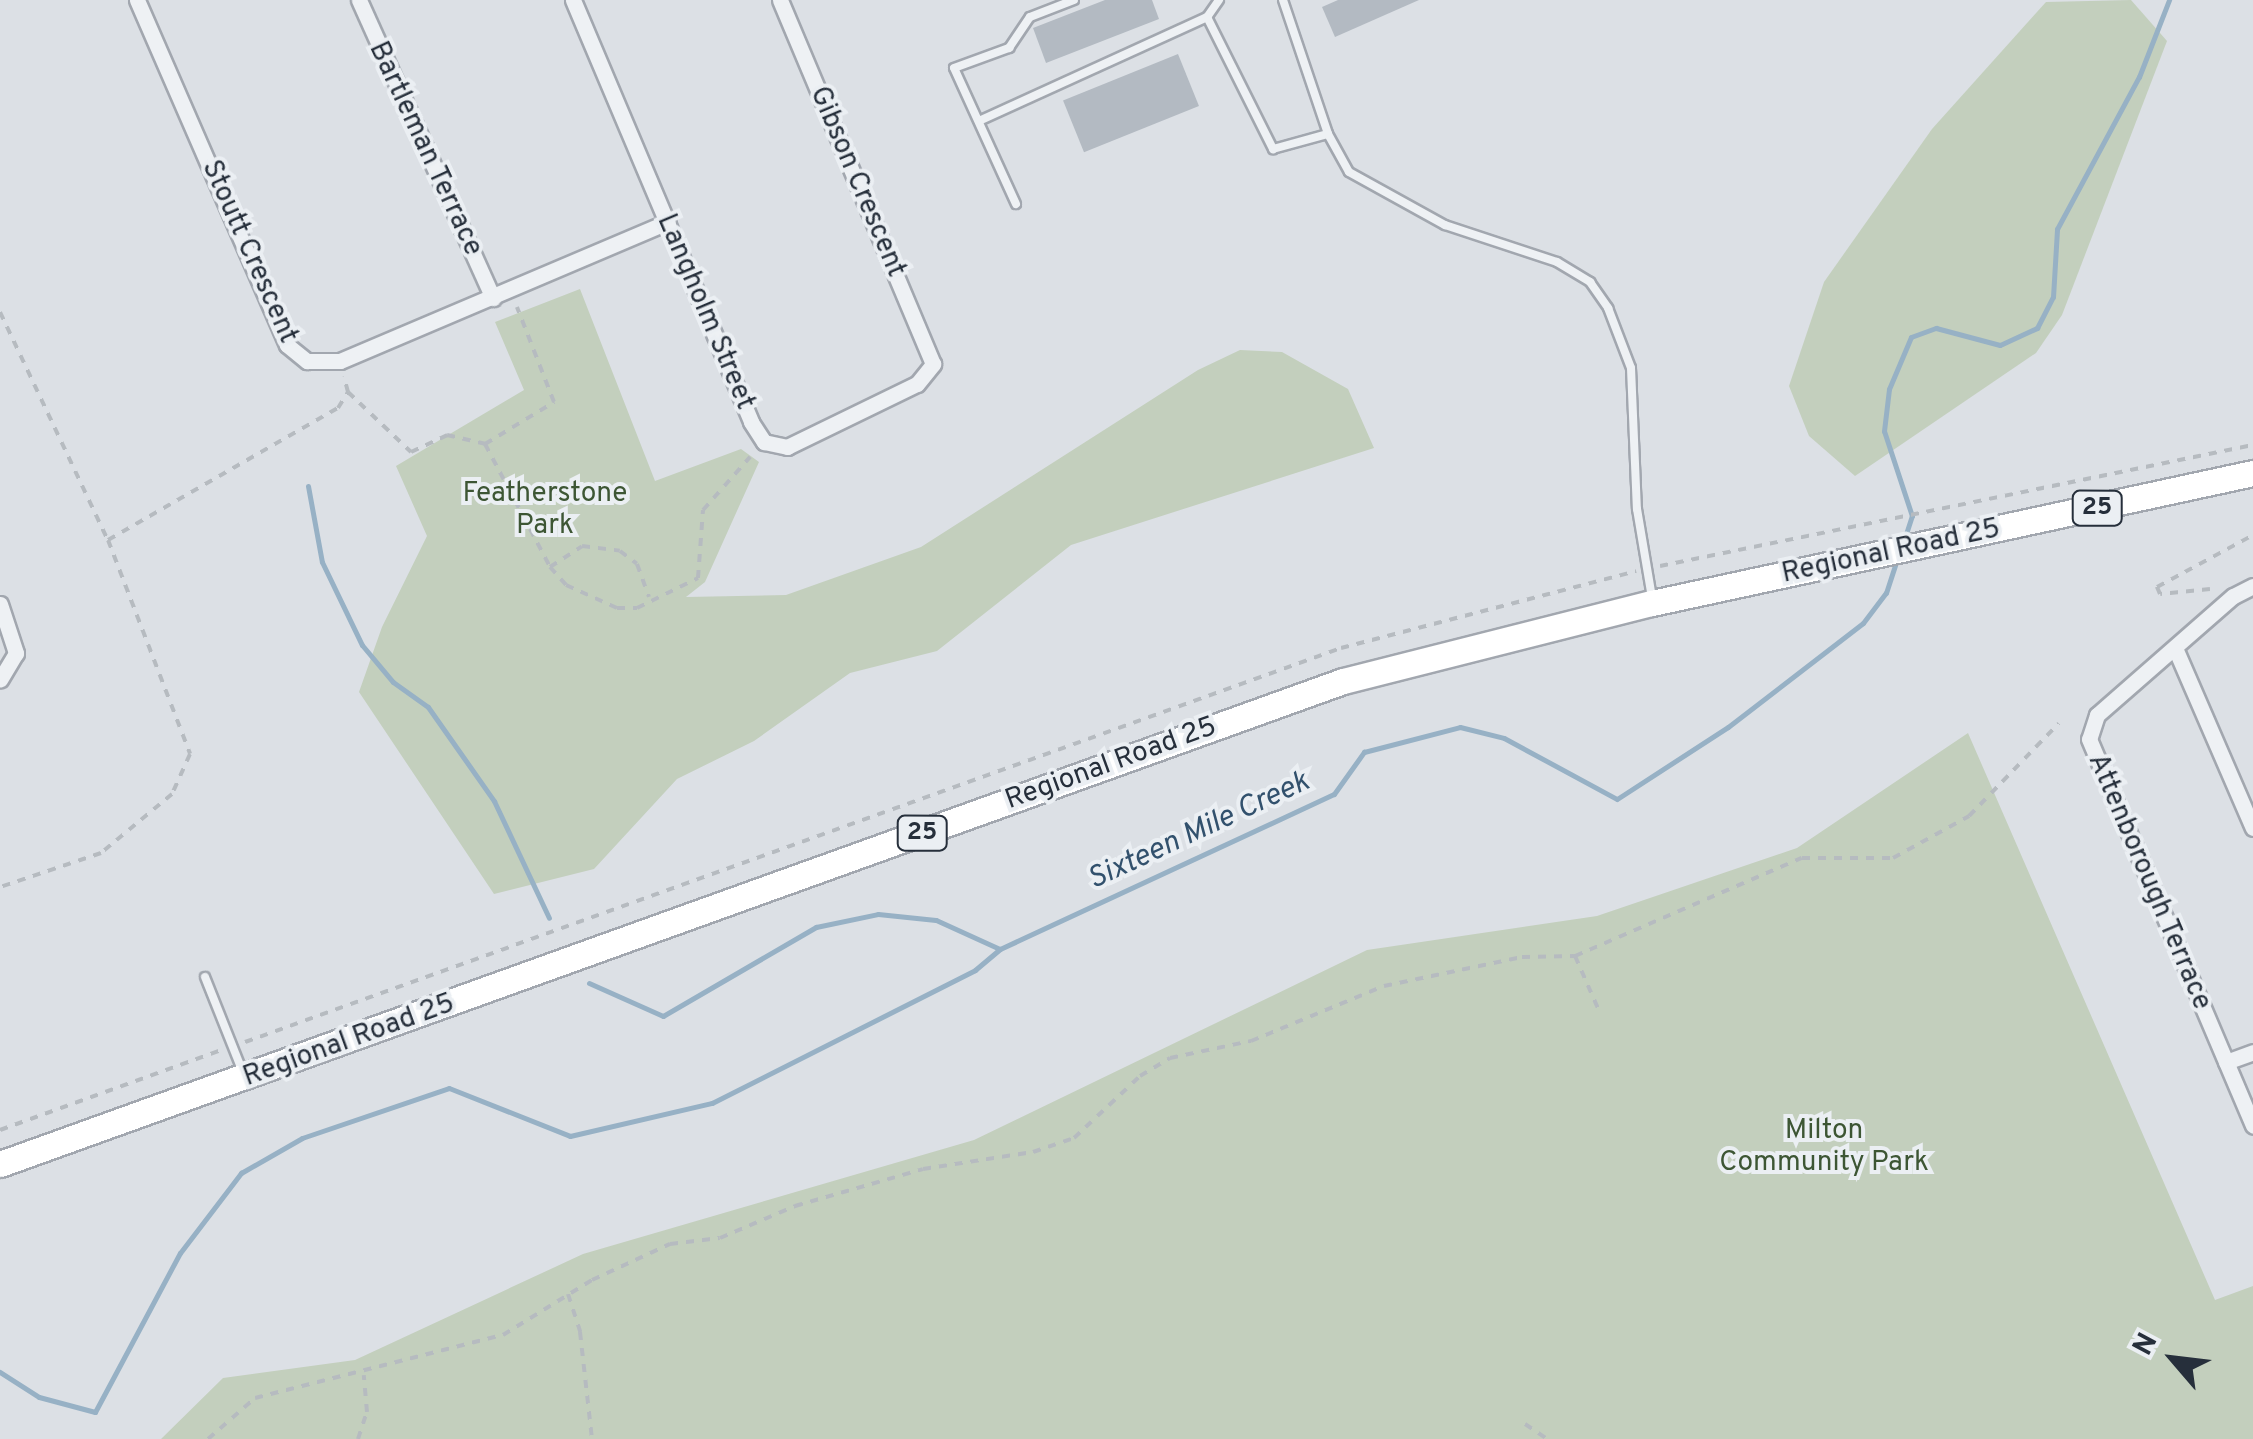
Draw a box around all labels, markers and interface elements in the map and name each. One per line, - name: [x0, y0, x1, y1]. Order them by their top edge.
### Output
- street label: Bartleman Terrace: [360, 36, 490, 262]
- street label: Gibson Crescent: [802, 82, 912, 282]
- street label: Stoutt Crescent: [194, 155, 304, 349]
- street label: Langholm Street: [649, 209, 761, 415]
- park label: Featherstone Park: [463, 477, 627, 543]
- road number: 25: [2070, 488, 2124, 528]
- street label: Regional Road 25: [1779, 512, 2003, 592]
- street label: Regional Road 25: [1001, 710, 1221, 818]
- street label: Attenborough Terrace: [2080, 748, 2218, 1016]
- water label: Sixteen Mile Creek: [1083, 765, 1315, 899]
- road number: 25: [894, 813, 950, 853]
- street label: Regional Road 25: [239, 987, 459, 1095]
- park label: Milton Community Park: [1719, 1114, 1929, 1180]
- north arrow: [2123, 1309, 2223, 1409]
- text: N: [2126, 1328, 2167, 1362]

